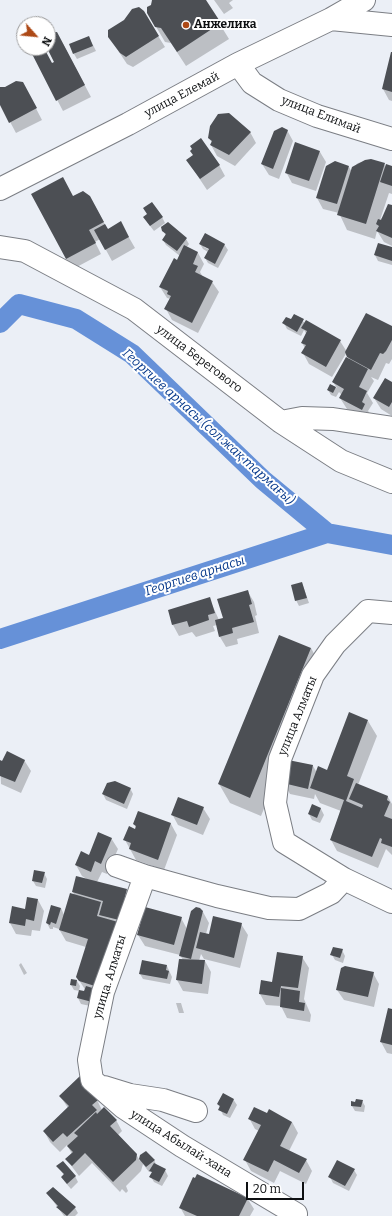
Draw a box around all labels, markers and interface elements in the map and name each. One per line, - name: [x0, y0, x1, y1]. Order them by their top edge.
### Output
- north arrow: [16, 16, 56, 56]
- place label: Анжелика: [194, 18, 256, 32]
- marker: Анжелика: [181, 20, 191, 30]
- text: N: [39, 34, 54, 48]
- street label: улица Елемай: [142, 69, 222, 121]
- street label: улица Елимай: [279, 93, 363, 137]
- street label: улица Берегового: [153, 322, 245, 396]
- water label: Георгиев арнасы (сол жақ тармағы): [119, 346, 297, 508]
- water label: Георгиев арнасы: [143, 553, 247, 599]
- street label: улица Алматы: [276, 674, 320, 758]
- street label: улица. Алматы: [90, 933, 130, 1021]
- street label: улица Абылай-хана: [128, 1107, 234, 1181]
- scale bar: [248, 1174, 306, 1200]
- text: 20 m: [253, 1182, 281, 1196]

